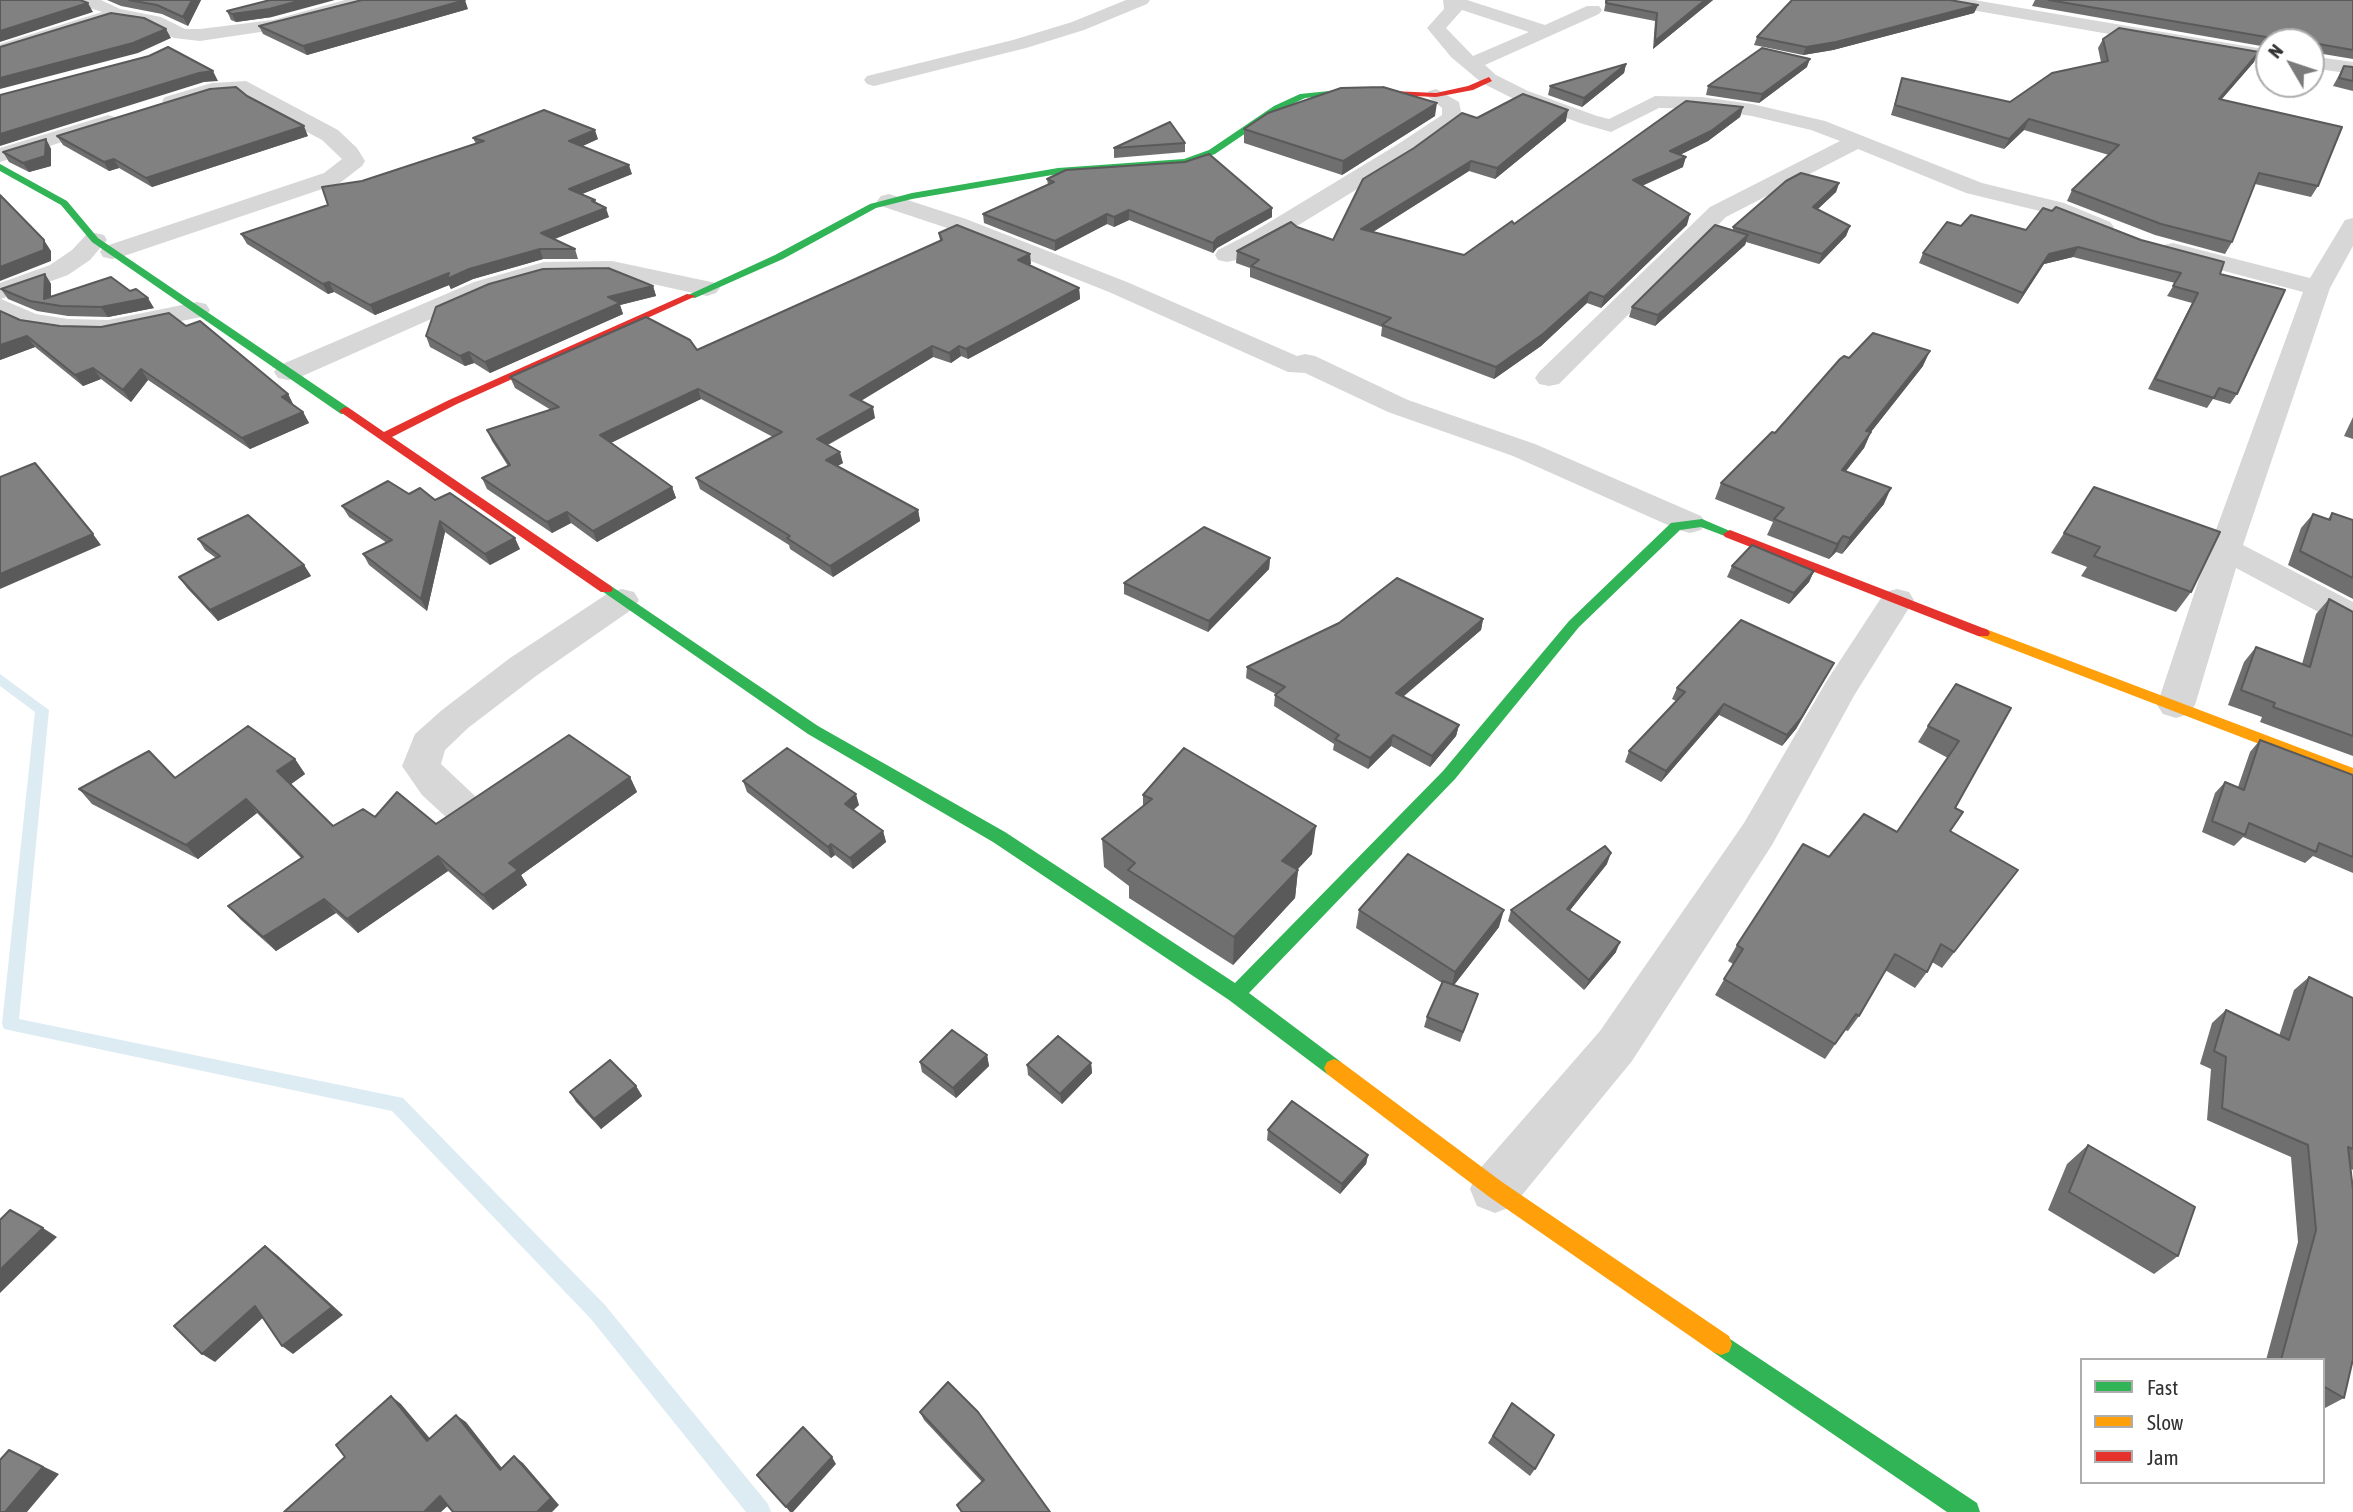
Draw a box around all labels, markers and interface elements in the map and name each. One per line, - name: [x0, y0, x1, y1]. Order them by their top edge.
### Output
- north arrow: [2255, 28, 2325, 98]
- text: N: [2263, 40, 2287, 62]
- legend: [2080, 1358, 2325, 1484]
- text: Fast: [2147, 1375, 2178, 1399]
- text: Slow: [2147, 1410, 2183, 1434]
- text: Jam: [2147, 1445, 2179, 1469]

